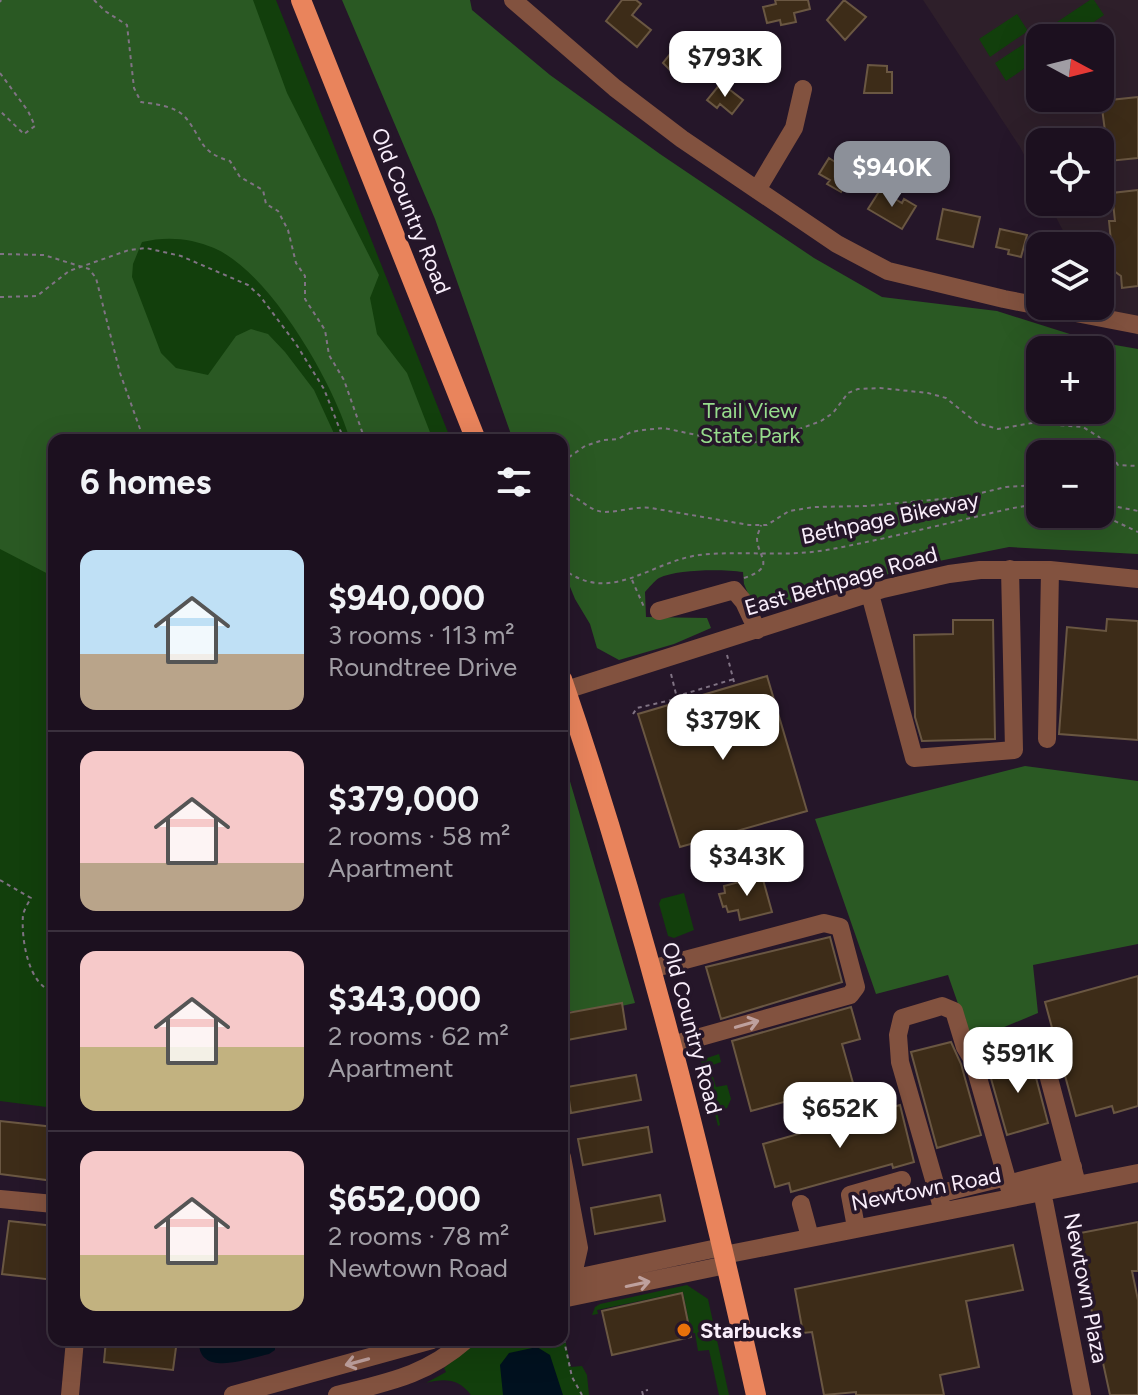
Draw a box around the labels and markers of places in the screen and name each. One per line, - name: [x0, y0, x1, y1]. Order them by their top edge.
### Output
- pin: $793K: [669, 31, 781, 99]
- pin: $940K: [836, 141, 948, 209]
- pin: $379K: [667, 694, 779, 762]
- pin: $343K: [691, 830, 803, 898]
- pin: $591K: [962, 1027, 1074, 1095]
- pin: $652K: [784, 1082, 896, 1150]
- place label: Starbucks: [700, 1317, 802, 1344]
- marker: Starbucks: [675, 1321, 693, 1339]

